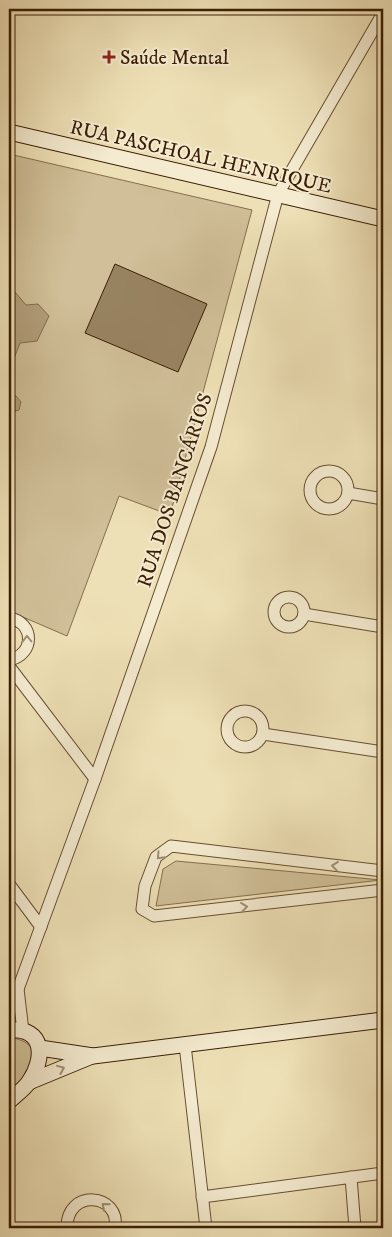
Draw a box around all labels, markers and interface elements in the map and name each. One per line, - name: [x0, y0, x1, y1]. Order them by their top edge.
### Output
- place label: Saúde Mental: [120, 46, 229, 71]
- marker: Saúde Mental: [102, 50, 116, 64]
- street label: RUA PASCHOAL HENRIQUE: [67, 115, 334, 200]
- street label: RUA DOS BANCÁRIOS: [131, 390, 219, 591]
- one-way arrow: [21, 634, 32, 642]
- one-way arrow: [157, 850, 166, 859]
- one-way arrow: [330, 861, 338, 872]
- one-way arrow: [241, 902, 249, 913]
- one-way arrow: [56, 1065, 65, 1075]
- one-way arrow: [102, 1203, 111, 1212]

